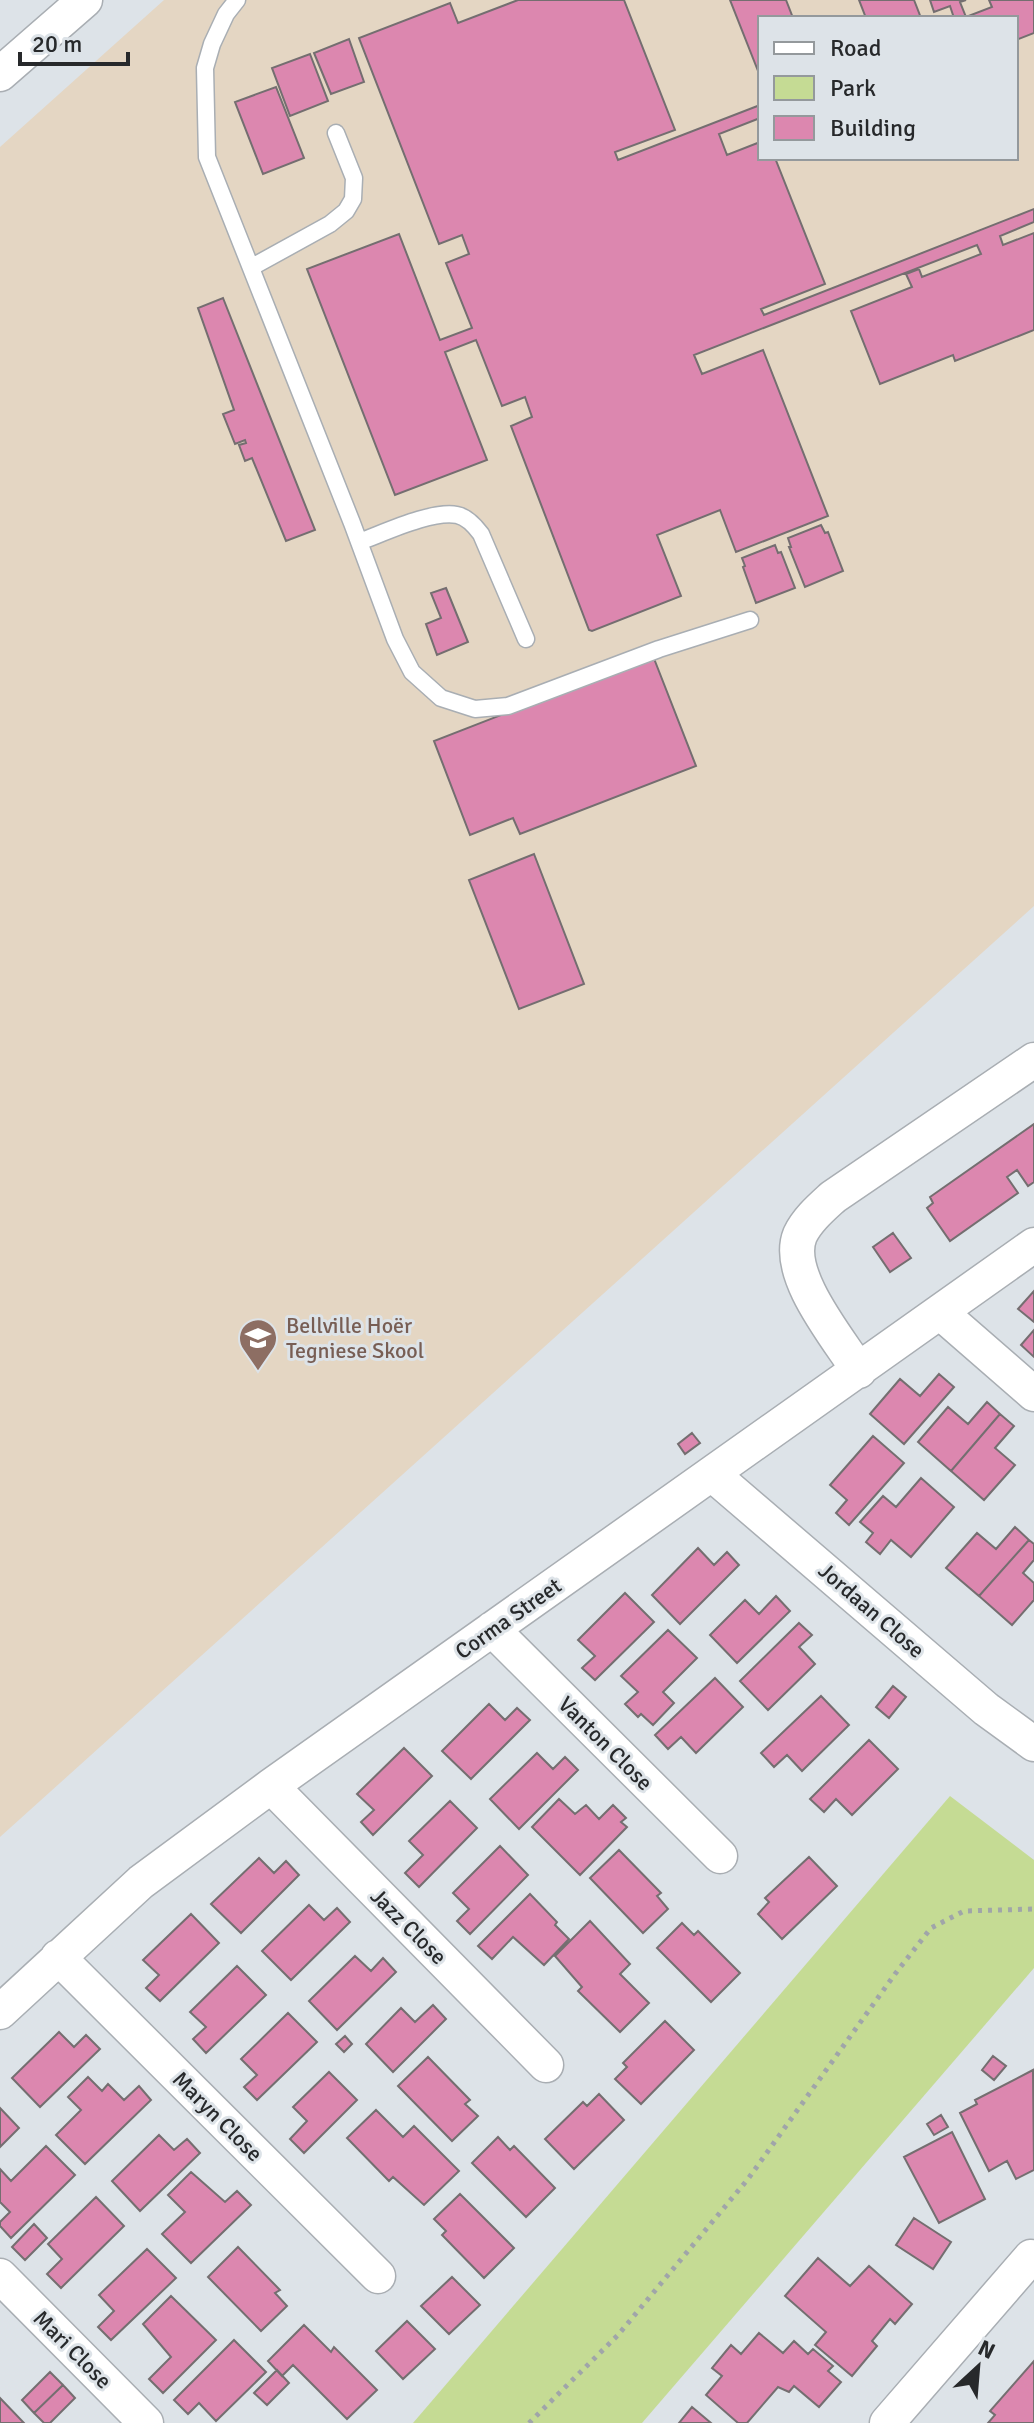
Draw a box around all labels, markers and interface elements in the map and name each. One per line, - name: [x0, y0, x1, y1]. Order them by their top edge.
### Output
- scale bar: [20, 16, 128, 66]
- legend: [758, 16, 1018, 160]
- text: 20 m: [32, 29, 82, 59]
- text: Road: [830, 33, 881, 63]
- text: Park: [830, 73, 876, 103]
- text: Building: [830, 113, 916, 143]
- place label: Bellville Hoër Tegniese Skool: [286, 1312, 424, 1364]
- school or university icon: Bellville Hoër Tegniese Skool: [237, 1317, 279, 1372]
- street label: Jordaan Close: [813, 1557, 930, 1664]
- street label: Corma Street: [450, 1572, 567, 1665]
- street label: Vanton Close: [553, 1691, 658, 1796]
- street label: Jazz Close: [365, 1883, 452, 1970]
- street label: Maryn Close: [167, 2066, 268, 2167]
- street label: Mari Close: [28, 2305, 117, 2394]
- north arrow: [938, 2327, 1018, 2407]
- text: N: [974, 2334, 999, 2365]

